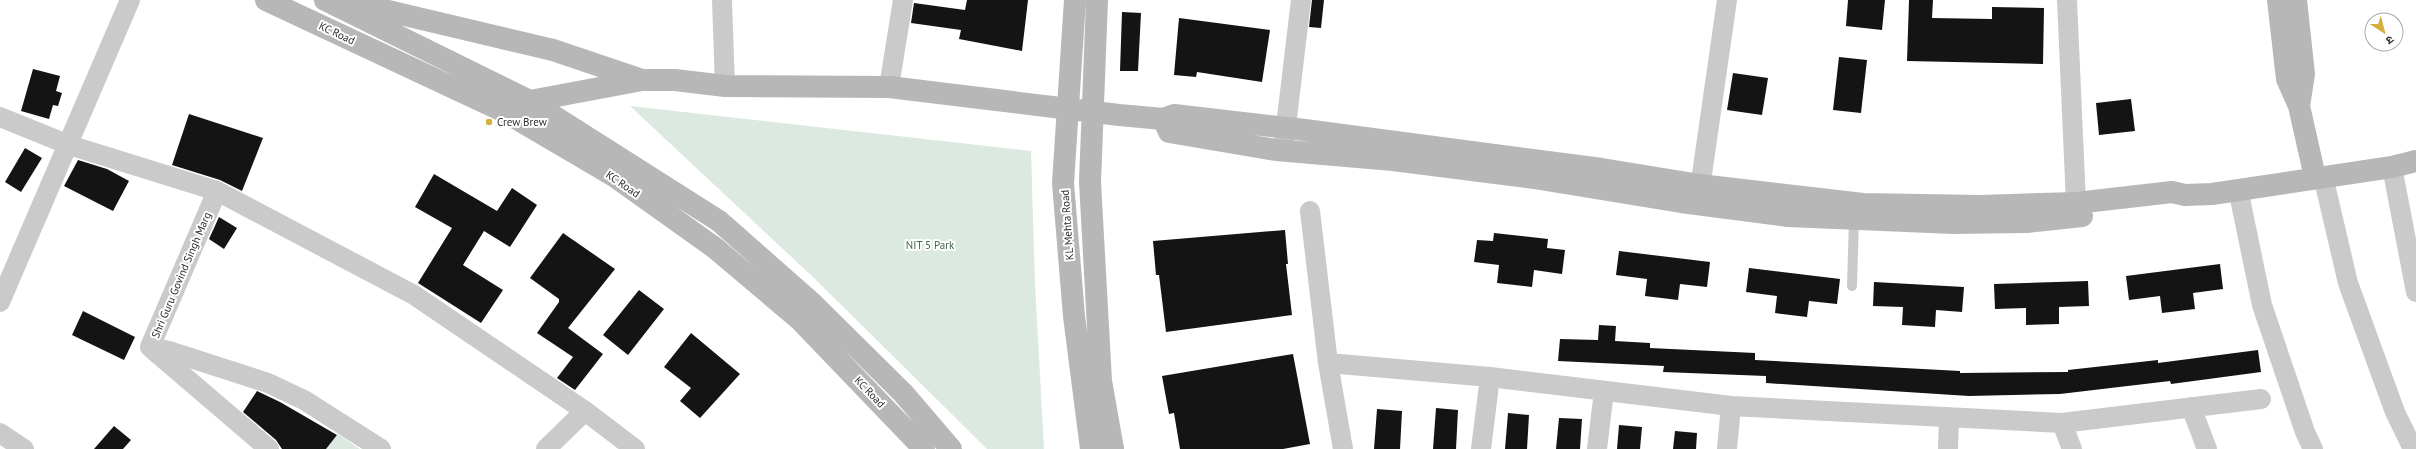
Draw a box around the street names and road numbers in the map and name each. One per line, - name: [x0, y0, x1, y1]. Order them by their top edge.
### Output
- street label: KC Road: [317, 19, 357, 47]
- street label: KC Road: [603, 168, 643, 201]
- street label: KL Mehta Road: [1058, 189, 1076, 261]
- street label: Shri Guru Govind Singh Marg: [148, 210, 214, 340]
- street label: KC Road: [852, 373, 888, 411]

